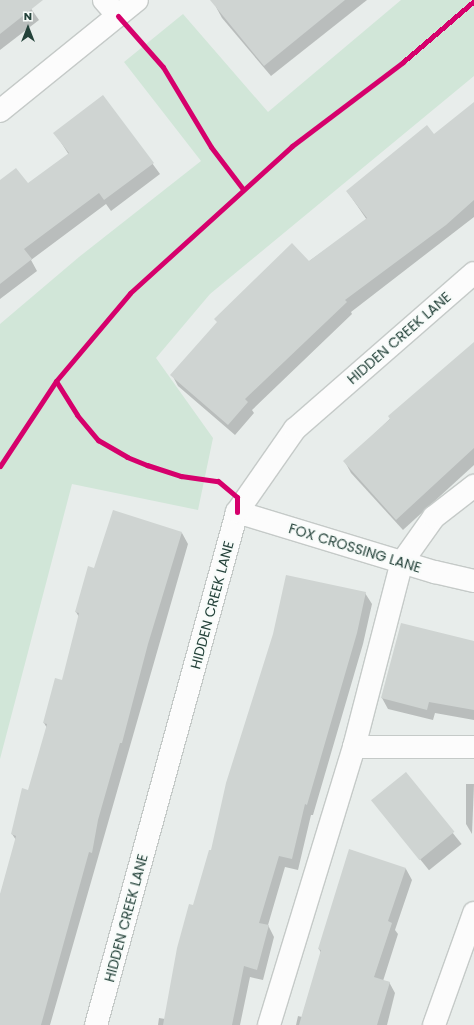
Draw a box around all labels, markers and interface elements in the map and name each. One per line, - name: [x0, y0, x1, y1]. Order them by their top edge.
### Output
- north arrow: [8, 8, 48, 48]
- text: N: [24, 8, 32, 24]
- street label: HIDDEN CREEK LANE: [344, 288, 454, 388]
- street label: FOX CROSSING LANE: [287, 520, 423, 576]
- street label: HIDDEN CREEK LANE: [187, 539, 237, 671]
- street label: HIDDEN CREEK LANE: [101, 852, 151, 984]

